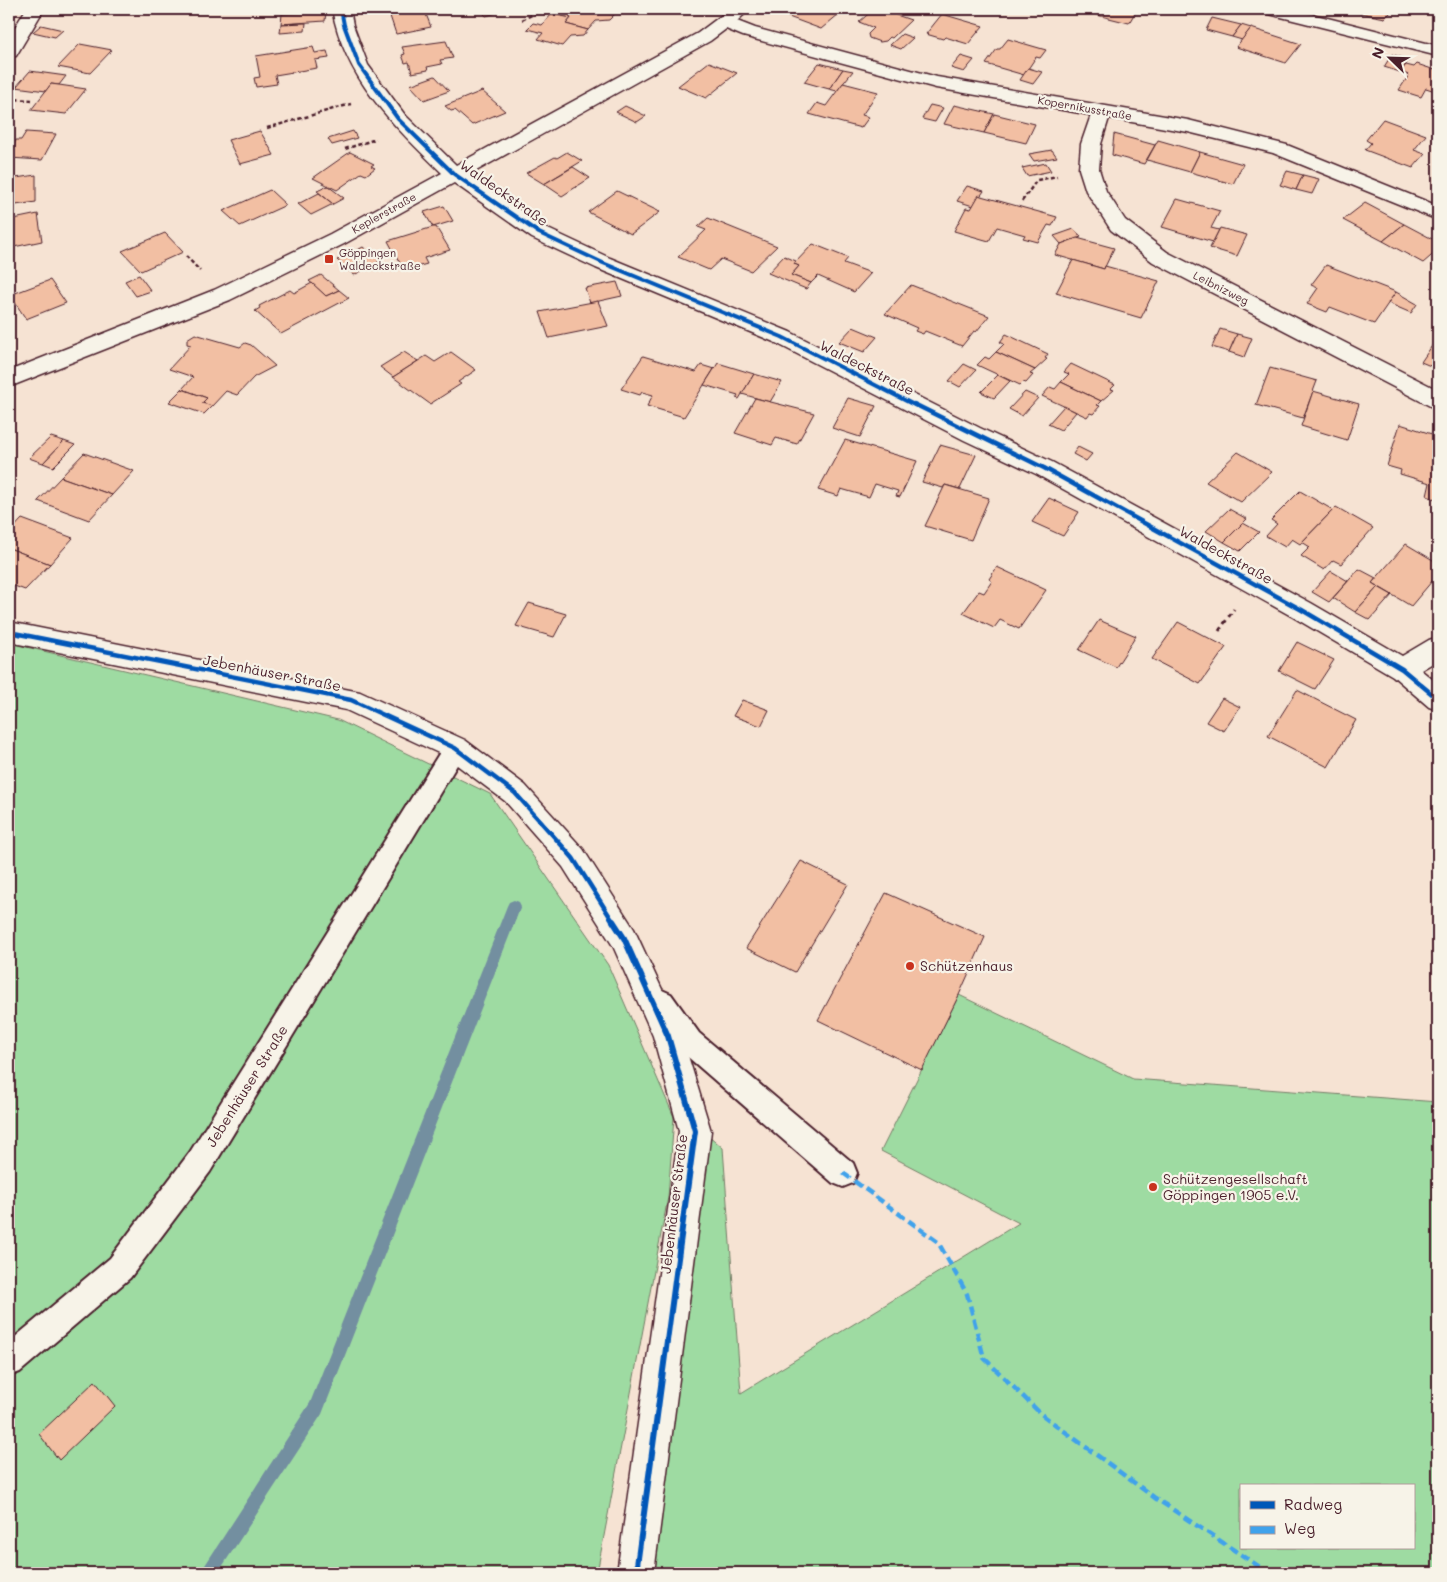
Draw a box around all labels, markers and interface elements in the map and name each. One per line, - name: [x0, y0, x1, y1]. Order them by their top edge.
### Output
- north arrow: [1364, 32, 1414, 82]
- text: N: [1367, 44, 1388, 61]
- street label: Kopernikusstraße: [1037, 92, 1134, 123]
- street label: Waldeckstraße: [456, 155, 552, 230]
- street label: Keplerstraße: [349, 189, 419, 237]
- place label: Göppingen Waldeckstraße: [339, 245, 421, 273]
- marker: Göppingen Waldeckstraße: [323, 253, 335, 265]
- street label: Leibnizweg: [1191, 267, 1251, 308]
- street label: Waldeckstraße: [817, 335, 918, 400]
- street label: Waldeckstraße: [1176, 521, 1276, 588]
- street label: Jebenhäuser Straße: [201, 650, 343, 695]
- place label: Schützenhaus: [920, 956, 1013, 975]
- marker: Schützenhaus: [904, 960, 916, 972]
- street label: Jebenhäuser Straße: [201, 1021, 292, 1150]
- street label: Jebenhäuser Straße: [656, 1133, 691, 1275]
- place label: Schützengesellschaft Göppingen 1905 e.V.: [1163, 1169, 1308, 1204]
- marker: Schützengesellschaft Göppingen 1905 e.V.: [1147, 1181, 1159, 1193]
- legend: [1240, 1484, 1414, 1550]
- text: Radweg: [1284, 1494, 1342, 1514]
- text: Weg: [1284, 1518, 1315, 1538]

